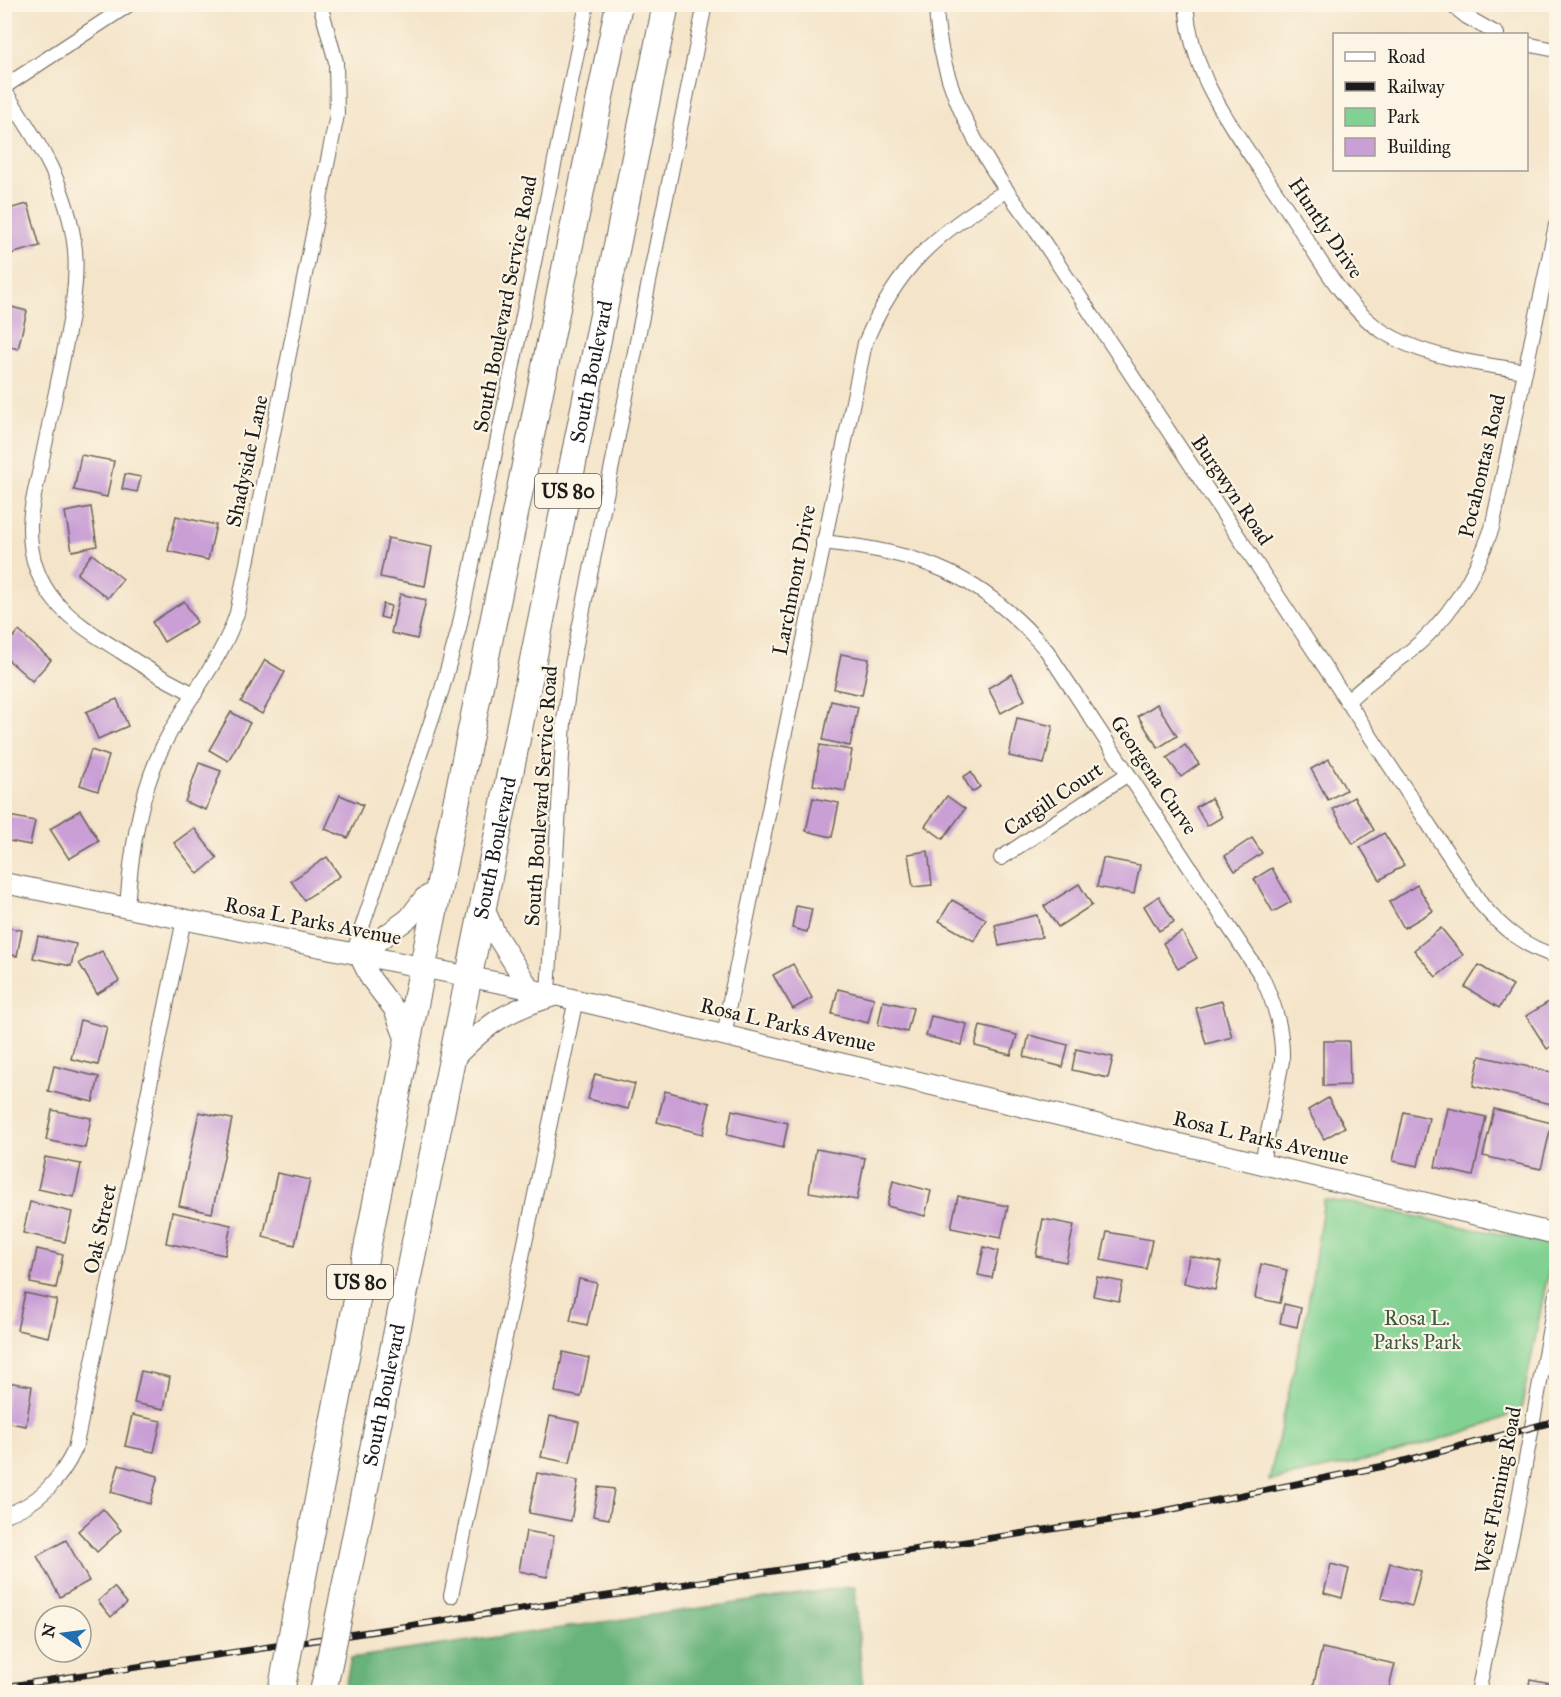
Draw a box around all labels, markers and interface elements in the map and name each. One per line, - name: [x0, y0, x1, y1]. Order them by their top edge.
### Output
- legend: [1333, 33, 1528, 171]
- text: Road: [1387, 46, 1425, 68]
- text: Railway: [1387, 76, 1445, 98]
- text: Park: [1387, 106, 1420, 128]
- text: Building: [1387, 136, 1451, 159]
- street label: South Boulevard Service Road: [467, 173, 543, 435]
- street label: Huntly Drive: [1283, 173, 1369, 284]
- street label: South Boulevard: [564, 298, 619, 445]
- street label: Pocahontas Road: [1453, 391, 1511, 540]
- street label: Shadyside Lane: [220, 392, 274, 529]
- street label: Burgwyn Road: [1186, 430, 1279, 550]
- road number: US 80: [535, 474, 601, 508]
- street label: Larchmont Drive: [767, 502, 821, 657]
- street label: South Boulevard Service Road: [519, 664, 563, 927]
- street label: Georgena Curve: [1105, 710, 1204, 840]
- street label: Cargill Court: [998, 756, 1108, 842]
- street label: South Boulevard: [468, 774, 522, 922]
- street label: Rosa L Parks Avenue: [222, 891, 404, 951]
- street label: Rosa L Parks Avenue: [698, 992, 879, 1058]
- street label: Rosa L Parks Avenue: [1171, 1105, 1352, 1171]
- street label: Oak Street: [78, 1181, 122, 1276]
- road number: US 80: [327, 1265, 393, 1299]
- park label: Rosa L. Parks Park: [1373, 1305, 1461, 1355]
- street label: South Boulevard: [357, 1321, 411, 1469]
- street label: West Fleming Road: [1469, 1404, 1527, 1576]
- north arrow: [33, 1604, 93, 1664]
- text: N: [38, 1622, 60, 1639]

